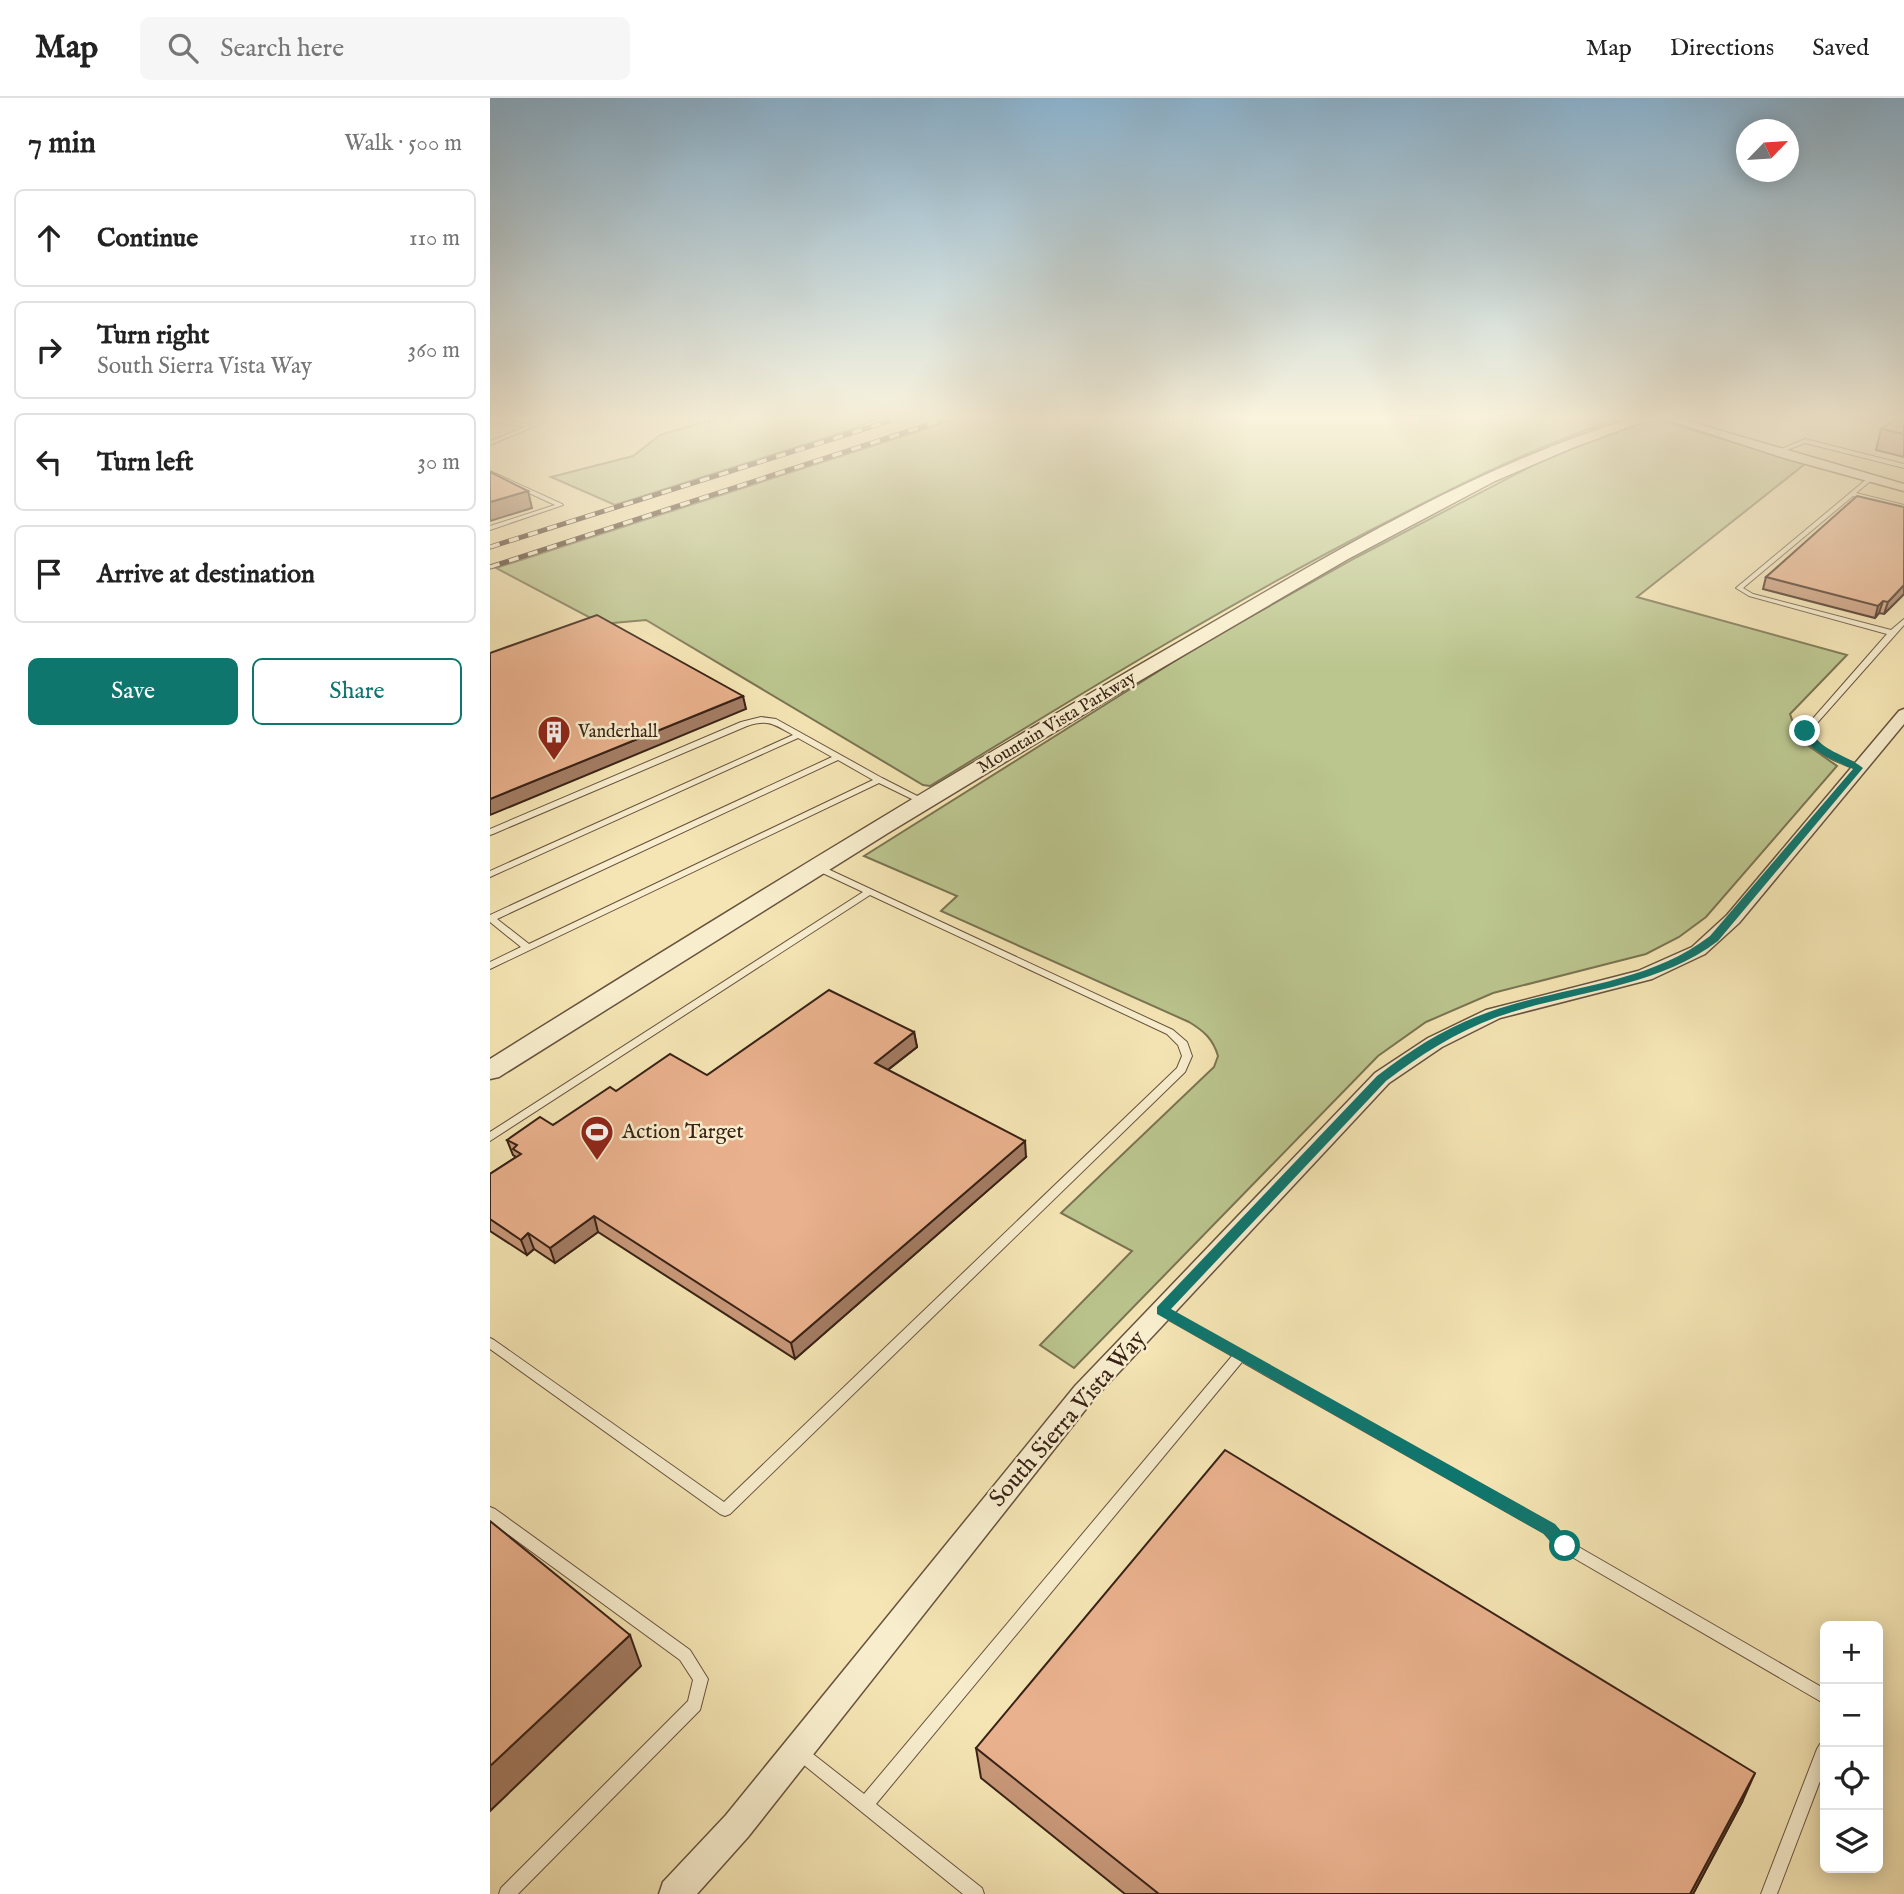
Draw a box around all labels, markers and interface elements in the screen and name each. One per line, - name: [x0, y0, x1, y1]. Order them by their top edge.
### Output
- search box: [140, 17, 630, 80]
- text: Map: [35, 27, 98, 69]
- icon: search: [164, 29, 202, 67]
- text: Search here: [220, 32, 344, 65]
- text: Map: [1586, 33, 1632, 64]
- text: Directions: [1670, 33, 1774, 64]
- text: Saved: [1812, 33, 1869, 64]
- north arrow: [1736, 119, 1799, 182]
- text: 7 min: [28, 125, 96, 163]
- text: Walk · 500 m: [344, 129, 462, 158]
- icon: ahead: [30, 219, 68, 257]
- text: Continue: [97, 222, 198, 255]
- text: 110 m: [409, 224, 460, 253]
- text: Turn right: [97, 319, 210, 352]
- icon: right: [30, 331, 68, 369]
- text: 360 m: [408, 336, 460, 365]
- text: South Sierra Vista Way: [97, 352, 312, 381]
- icon: left: [30, 443, 68, 481]
- text: Turn left: [97, 446, 194, 479]
- text: 30 m: [417, 448, 460, 477]
- icon: arrive: [30, 555, 68, 593]
- text: Arrive at destination: [97, 558, 315, 591]
- button: Save: [28, 658, 238, 725]
- button: Share: [252, 658, 462, 725]
- street label: Mountain Vista Parkway: [974, 667, 1140, 779]
- building icon: Vanderhall: [535, 713, 573, 762]
- route end: [1789, 715, 1820, 746]
- place label: Vanderhall: [577, 721, 658, 744]
- sports icon: Action Target: [578, 1113, 616, 1162]
- place label: Action Target: [621, 1119, 744, 1146]
- street label: South Sierra Vista Way: [983, 1324, 1153, 1514]
- route start: [1549, 1530, 1580, 1561]
- map controls: [1820, 1621, 1883, 1873]
- button: +: [1820, 1621, 1883, 1684]
- button: −: [1820, 1684, 1883, 1747]
- button: locate: [1820, 1747, 1883, 1810]
- button: layers: [1820, 1810, 1883, 1873]

